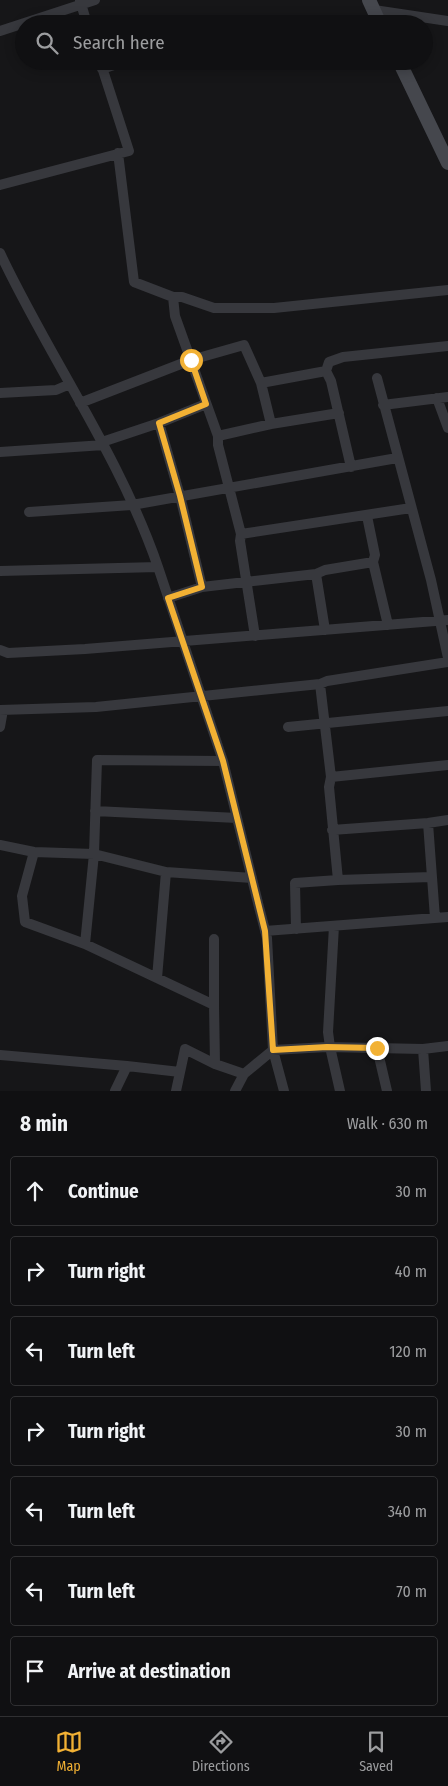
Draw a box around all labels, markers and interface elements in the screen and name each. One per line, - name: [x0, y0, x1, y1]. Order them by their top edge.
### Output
- search box: [15, 15, 433, 70]
- icon: search: [33, 29, 61, 57]
- text: Search here: [73, 31, 165, 54]
- route start: [180, 349, 203, 372]
- route end: [366, 1037, 389, 1060]
- text: 8 min: [20, 1111, 68, 1137]
- text: Walk · 630 m: [347, 1114, 428, 1133]
- icon: ahead: [21, 1177, 49, 1205]
- text: Continue: [68, 1180, 139, 1203]
- text: 30 m: [395, 1182, 427, 1201]
- icon: right: [21, 1257, 49, 1285]
- text: Turn right: [68, 1260, 145, 1283]
- text: 40 m: [395, 1262, 427, 1281]
- icon: left: [21, 1337, 49, 1365]
- text: Turn left: [68, 1340, 135, 1363]
- text: 120 m: [389, 1342, 427, 1361]
- icon: right: [21, 1417, 49, 1445]
- text: Turn right: [68, 1420, 145, 1443]
- text: 30 m: [395, 1422, 427, 1441]
- icon: left: [21, 1497, 49, 1525]
- text: Turn left: [68, 1500, 135, 1523]
- text: 340 m: [388, 1502, 427, 1521]
- icon: left: [21, 1577, 49, 1605]
- text: Turn left: [68, 1580, 135, 1603]
- text: 70 m: [396, 1582, 427, 1601]
- icon: arrive: [21, 1657, 49, 1685]
- text: Arrive at destination: [68, 1660, 231, 1683]
- tab: Map: [55, 1728, 83, 1775]
- tab: Directions: [192, 1728, 250, 1775]
- tab: Saved: [359, 1728, 393, 1775]

